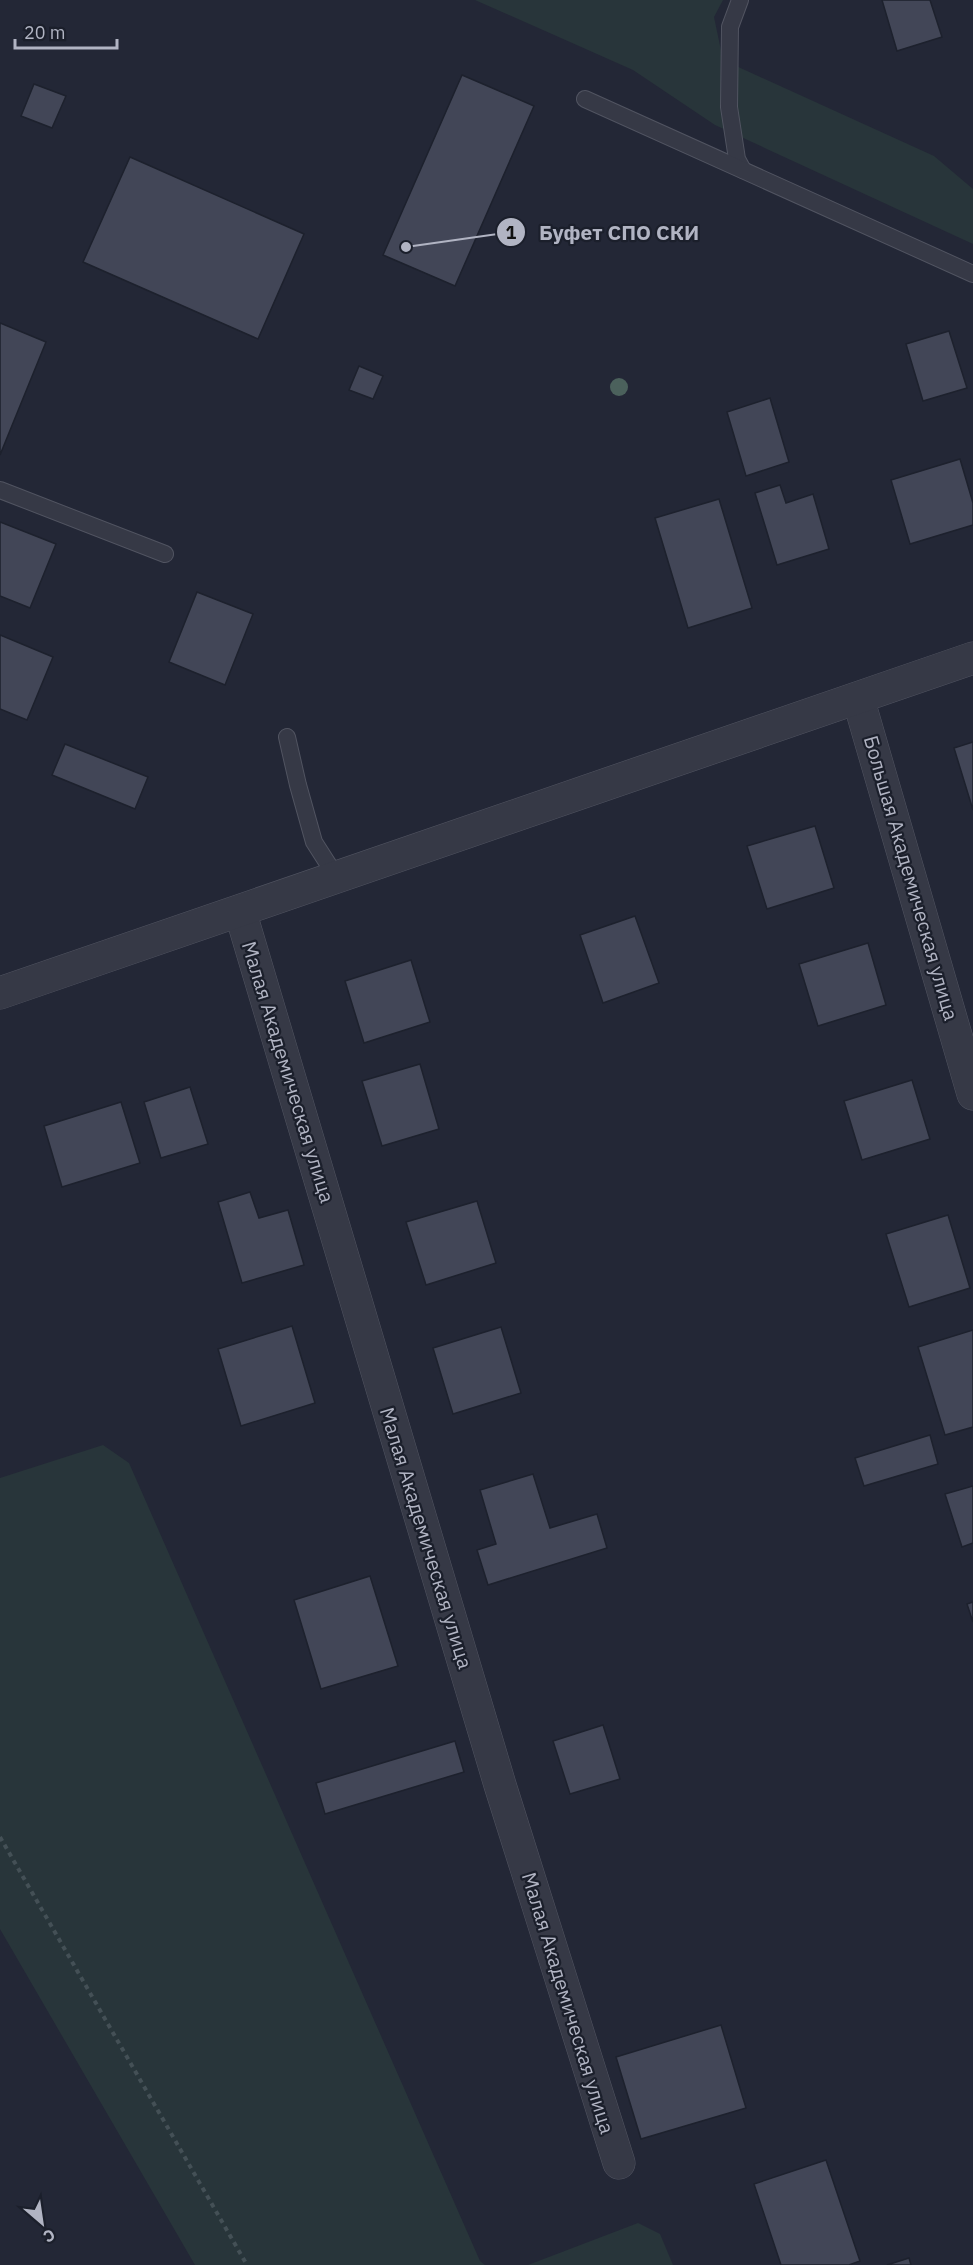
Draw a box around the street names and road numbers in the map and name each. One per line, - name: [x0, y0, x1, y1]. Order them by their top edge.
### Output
- street label: Большая Академическая улица: [858, 732, 965, 1024]
- street label: Малая Академическая улица: [236, 938, 341, 1206]
- street label: Малая Академическая улица: [374, 1404, 479, 1672]
- street label: Малая Академическая улица: [516, 1869, 621, 2137]

